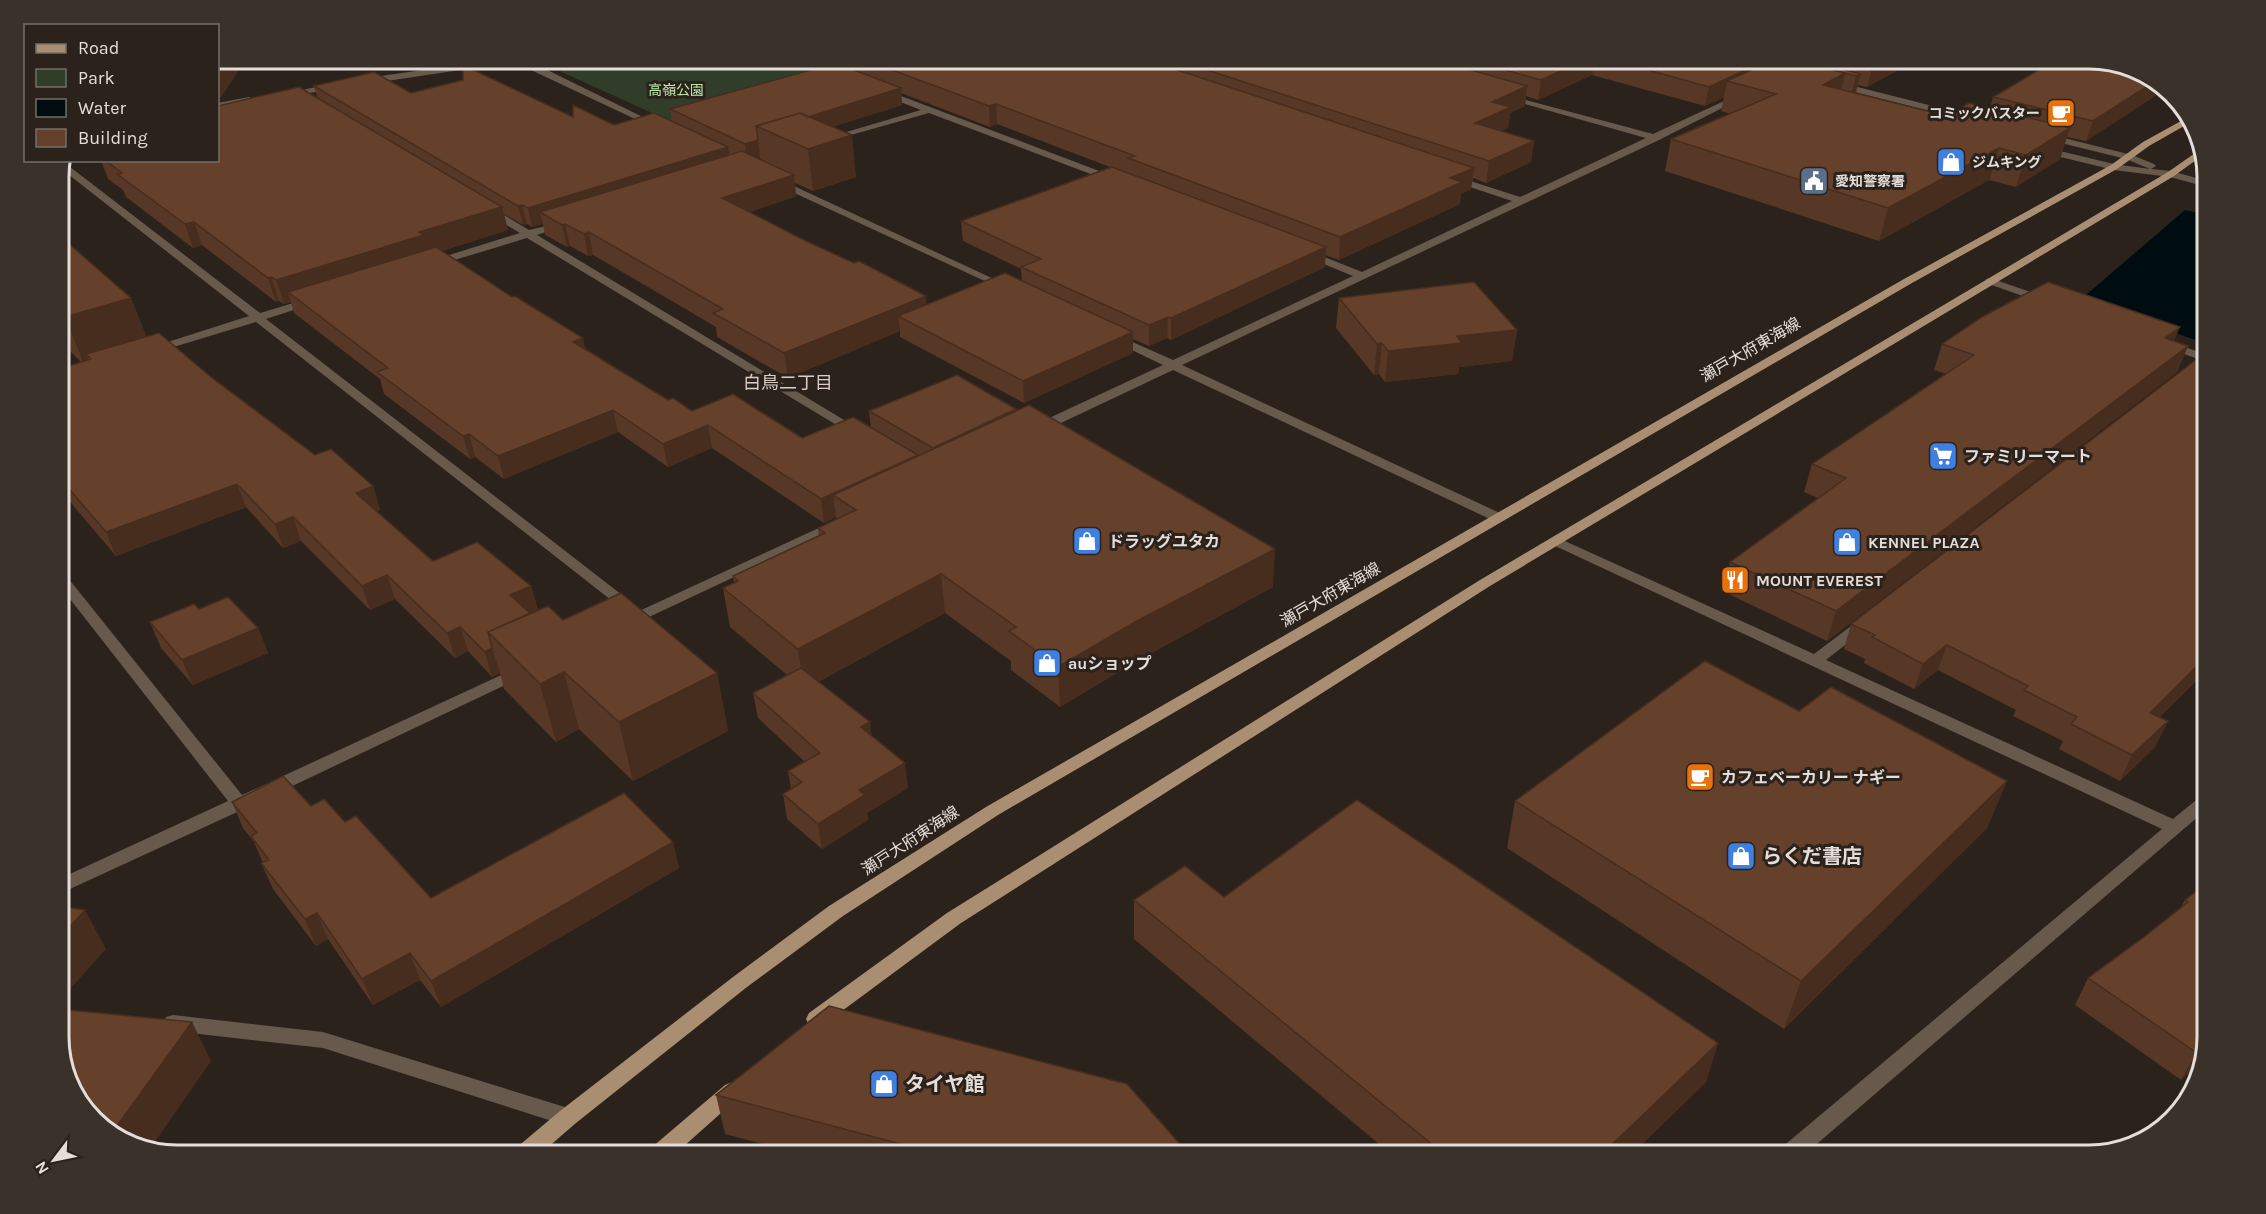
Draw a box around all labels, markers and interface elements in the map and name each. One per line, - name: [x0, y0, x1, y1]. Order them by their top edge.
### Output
- legend: [24, 24, 219, 162]
- text: Road: [78, 37, 119, 59]
- text: Park: [78, 67, 115, 89]
- park label: 高嶺公園: [648, 82, 704, 99]
- text: Water: [78, 97, 126, 119]
- cafe icon: コミックバスター: [2045, 97, 2077, 129]
- place label: コミックバスター: [1929, 105, 2040, 122]
- text: Building: [78, 127, 148, 149]
- shop icon: ジムキング: [1935, 146, 1967, 178]
- place label: ジムキング: [1972, 154, 2042, 171]
- public building icon: 愛知警察署: [1798, 165, 1830, 197]
- place label: 愛知警察署: [1835, 173, 1905, 190]
- street label: 瀬戸大府東海線: [1697, 313, 1804, 386]
- district label: 白鳥二丁目: [743, 372, 833, 394]
- supermarket icon: ファミリーマート: [1927, 440, 1959, 472]
- place label: ファミリーマート: [1964, 447, 2092, 466]
- shop icon: ドラッグユタカ: [1071, 525, 1103, 557]
- shop icon: KENNEL PLAZA: [1831, 526, 1863, 558]
- place label: ドラッグユタカ: [1108, 532, 1220, 551]
- place label: KENNEL PLAZA: [1868, 533, 1979, 552]
- street label: 瀬戸大府東海線: [1277, 558, 1384, 631]
- restaurant icon: MOUNT EVEREST: [1719, 564, 1751, 596]
- place label: MOUNT EVEREST: [1756, 571, 1883, 590]
- shop icon: auショップ: [1031, 647, 1063, 679]
- place label: auショップ: [1068, 654, 1151, 673]
- cafe icon: カフェベーカリー ナギー: [1684, 761, 1716, 793]
- place label: カフェベーカリー ナギー: [1721, 768, 1901, 787]
- street label: 瀬戸大府東海線: [858, 802, 962, 879]
- shop icon: らくだ書店: [1725, 840, 1757, 872]
- place label: らくだ書店: [1762, 845, 1862, 868]
- shop icon: タイヤ館: [868, 1068, 900, 1100]
- place label: タイヤ館: [905, 1073, 984, 1096]
- north arrow: [24, 1130, 84, 1190]
- text: N: [31, 1158, 53, 1178]

